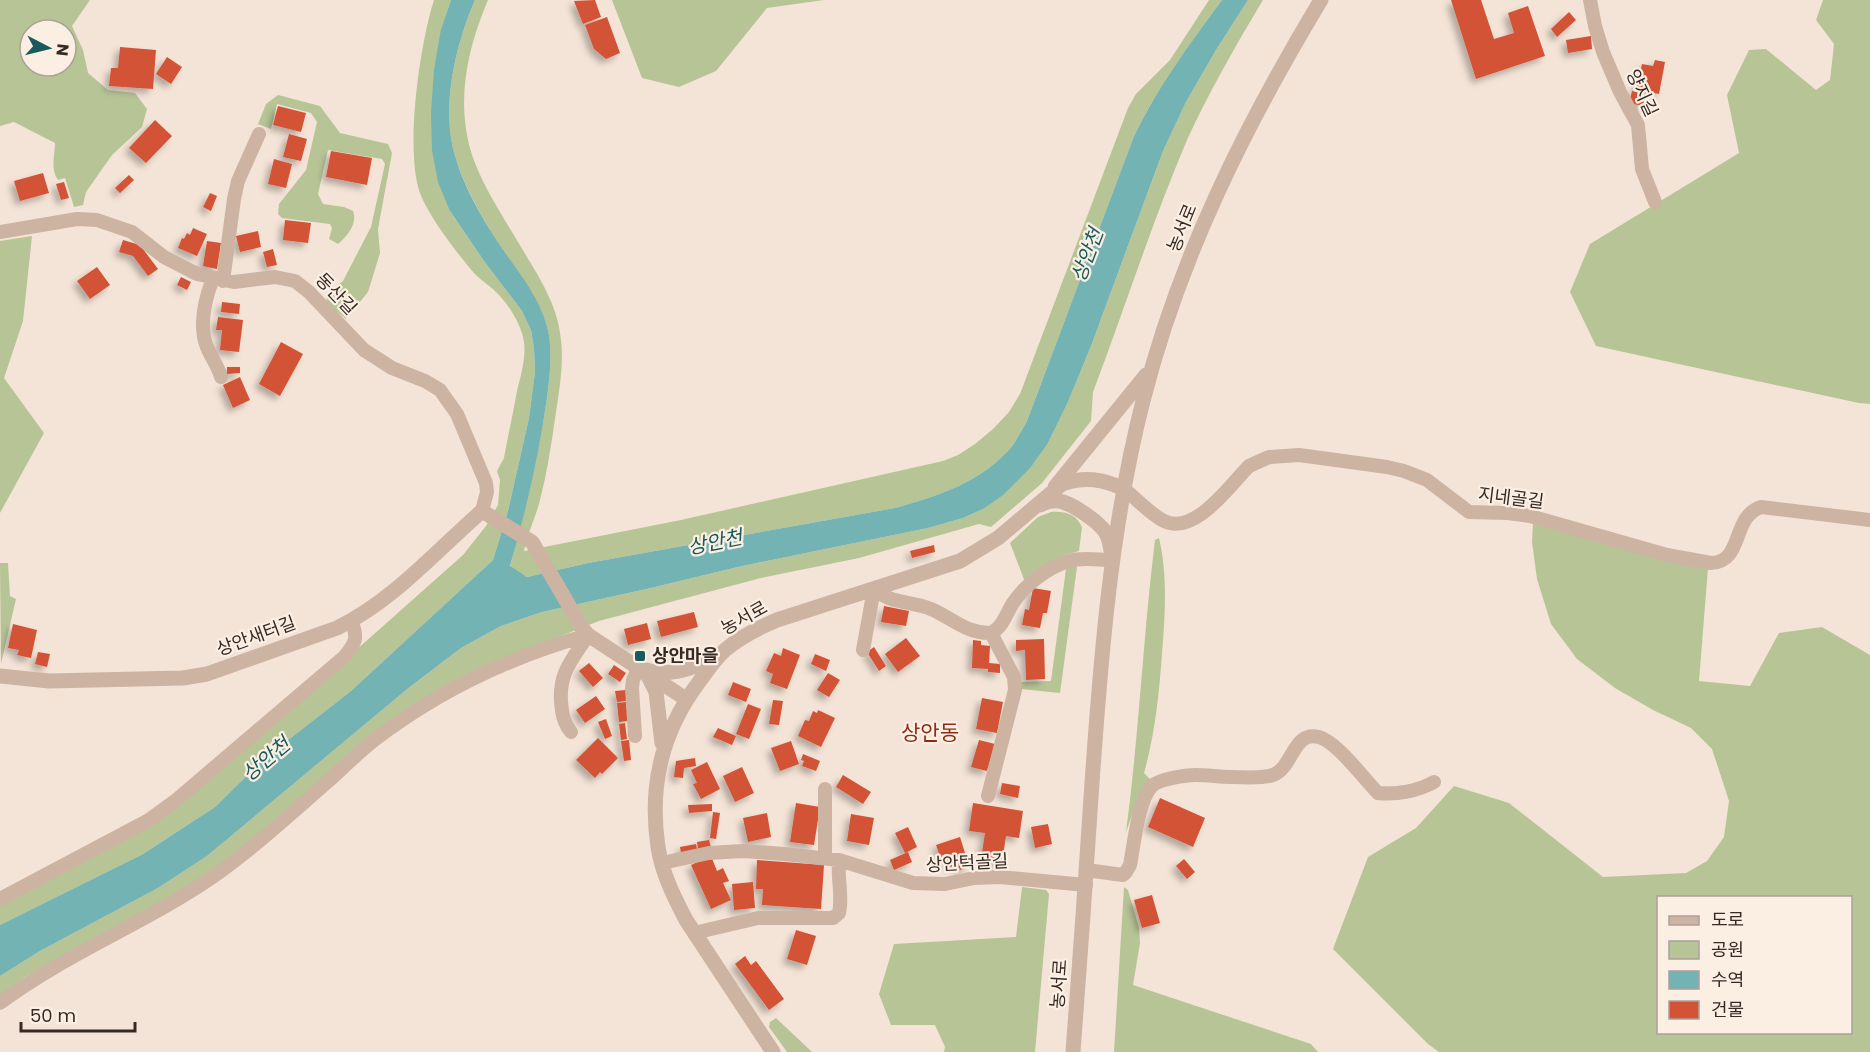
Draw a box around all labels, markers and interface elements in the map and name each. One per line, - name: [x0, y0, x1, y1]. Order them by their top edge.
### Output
- north arrow: [18, 18, 78, 78]
- text: N: [50, 42, 75, 57]
- street label: 양지길: [1621, 65, 1664, 121]
- street label: 농서로: [1161, 200, 1202, 256]
- water label: 상안천: [1064, 222, 1111, 286]
- street label: 동산길: [310, 267, 363, 320]
- street label: 지네골길: [1477, 481, 1545, 514]
- water label: 상안천: [685, 522, 747, 561]
- street label: 농서로: [716, 595, 772, 641]
- street label: 상안새터길: [213, 610, 299, 661]
- place label: 상안마을: [652, 643, 718, 668]
- marker: 상안마을: [633, 649, 647, 663]
- district label: 상안동: [901, 718, 959, 747]
- water label: 상안천: [236, 729, 298, 787]
- street label: 상안턱골길: [925, 848, 1009, 877]
- legend: [1657, 896, 1852, 1034]
- text: 도로: [1711, 907, 1744, 932]
- text: 공원: [1711, 937, 1744, 962]
- street label: 농서로: [1044, 958, 1073, 1010]
- text: 수역: [1711, 967, 1744, 992]
- scale bar: [21, 995, 135, 1033]
- text: 건물: [1711, 997, 1744, 1022]
- text: 50 m: [30, 1003, 76, 1028]

